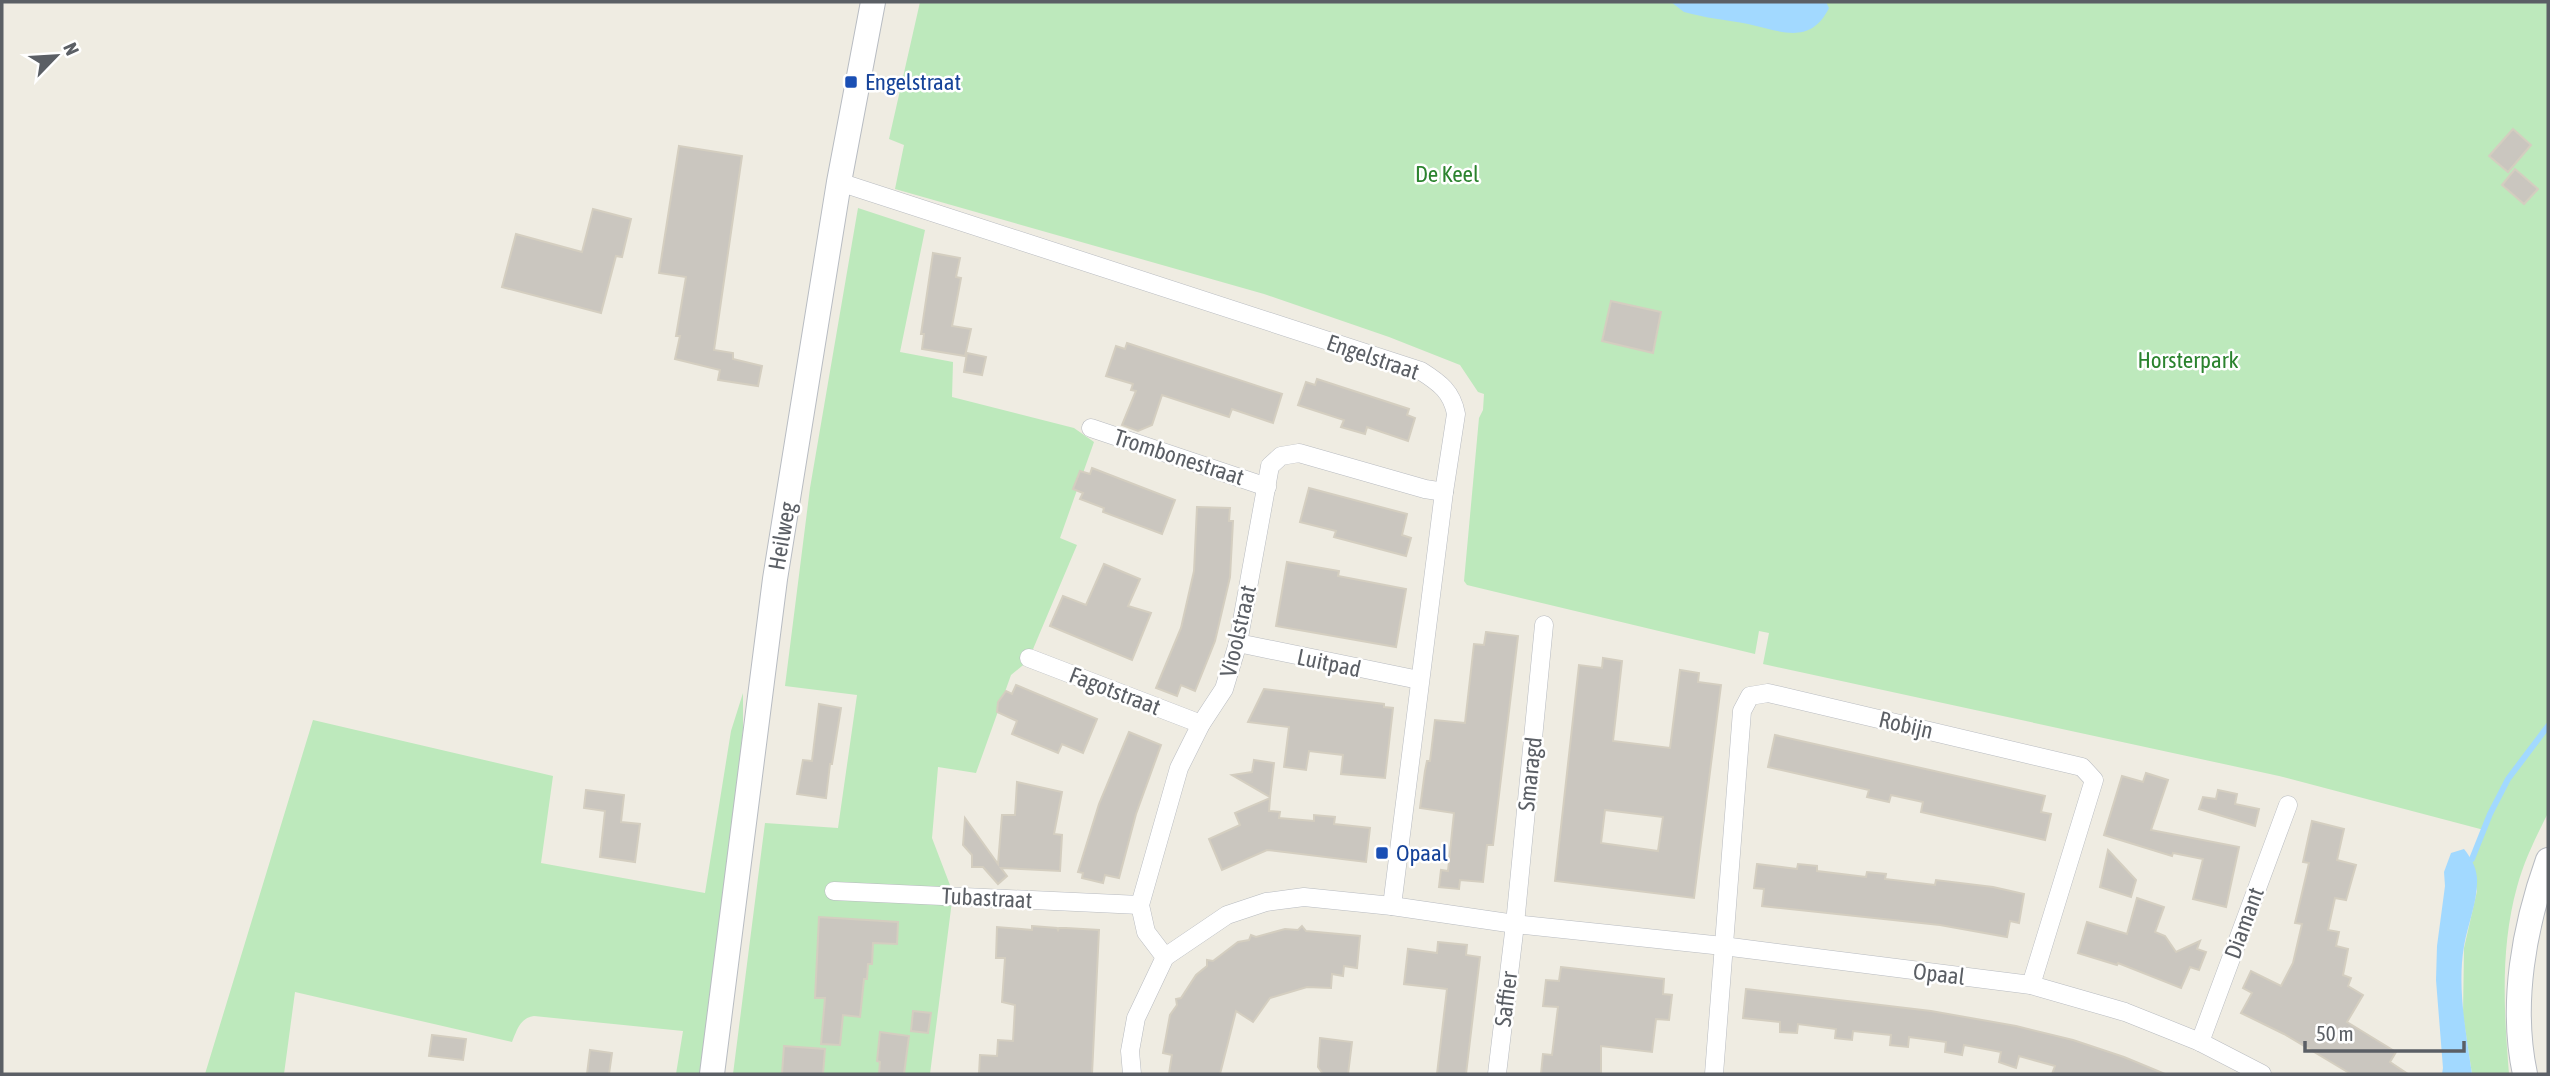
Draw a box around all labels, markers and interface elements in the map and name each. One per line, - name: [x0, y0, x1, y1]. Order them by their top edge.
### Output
- north arrow: [21, 21, 91, 91]
- text: N: [59, 39, 84, 59]
- place label: Engelstraat: [865, 69, 961, 95]
- marker: Engelstraat: [843, 74, 859, 90]
- park label: De Keel: [1415, 161, 1479, 187]
- street label: Engelstraat: [1323, 329, 1423, 385]
- park label: Horsterpark: [2137, 347, 2239, 373]
- street label: Trombonestraat: [1111, 424, 1247, 490]
- street label: Heilweg: [763, 500, 801, 572]
- street label: Vioolstraat: [1215, 583, 1261, 679]
- street label: Luitpad: [1295, 644, 1363, 682]
- street label: Fagotstraat: [1066, 662, 1164, 720]
- street label: Robijn: [1876, 706, 1936, 744]
- street label: Smaragd: [1513, 736, 1547, 812]
- place label: Opaal: [1396, 840, 1448, 866]
- marker: Opaal: [1374, 845, 1390, 861]
- street label: Tubastraat: [941, 883, 1033, 913]
- street label: Diamant: [2219, 884, 2269, 962]
- street label: Opaal: [1912, 958, 1966, 990]
- street label: Saffier: [1490, 969, 1522, 1028]
- scale bar: [2305, 1010, 2464, 1054]
- text: 50 m: [2316, 1021, 2354, 1045]

